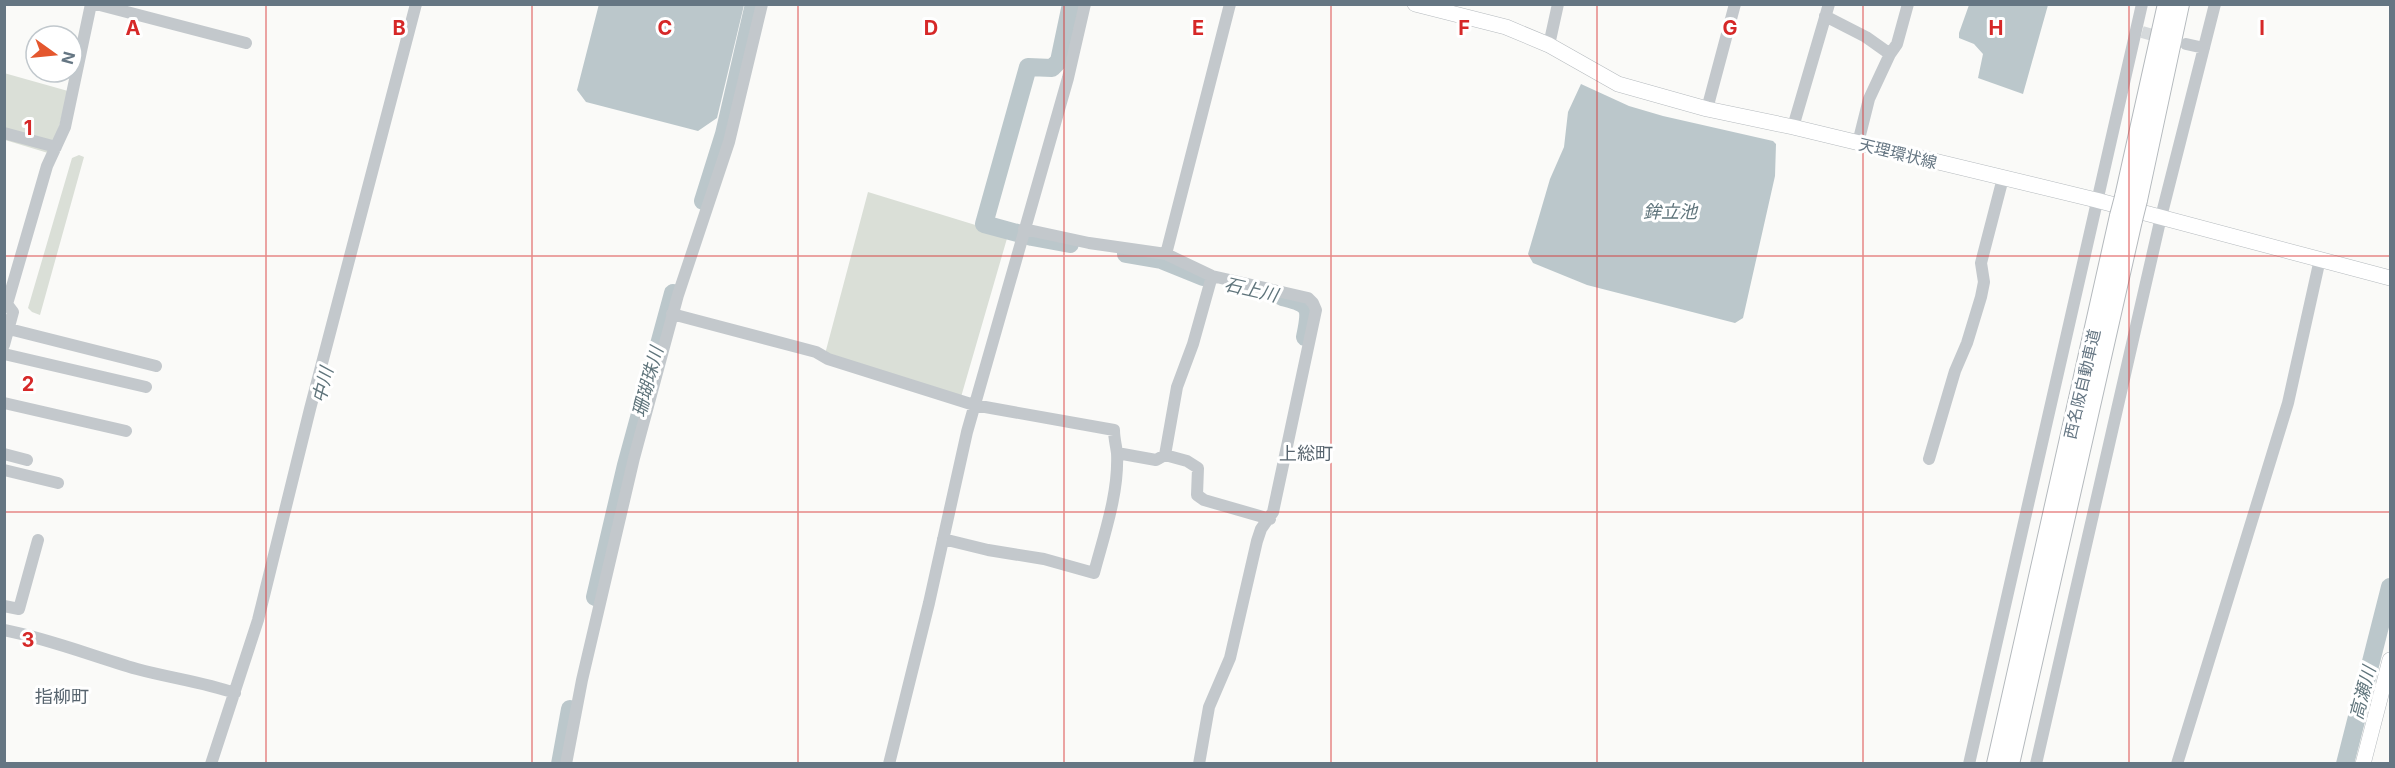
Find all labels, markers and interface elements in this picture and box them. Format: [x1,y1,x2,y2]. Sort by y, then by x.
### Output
text: A [126,16,141,40]
text: B [392,16,406,40]
text: C [658,16,672,40]
text: D [924,16,938,40]
text: E [1192,16,1204,40]
text: F [1458,16,1470,40]
text: G [1722,16,1738,40]
text: H [1989,16,2003,40]
text: I [2259,16,2265,40]
north arrow [24,24,84,84]
text: N [57,49,80,66]
text: 1 [24,116,32,140]
street label: 天理環状線 [1857,134,1939,172]
water label: 鉾立池 [1643,201,1699,222]
water label: 石上川 [1222,273,1282,306]
street label: 西名阪自動車道 [2060,327,2104,441]
water label: 珊瑚珠川 [628,342,667,419]
water label: 中川 [308,363,338,405]
text: 2 [22,372,34,396]
district label: 上総町 [1279,443,1333,464]
text: 3 [22,628,34,652]
water label: 高瀬川 [2345,662,2380,722]
district label: 指柳町 [35,686,89,707]

